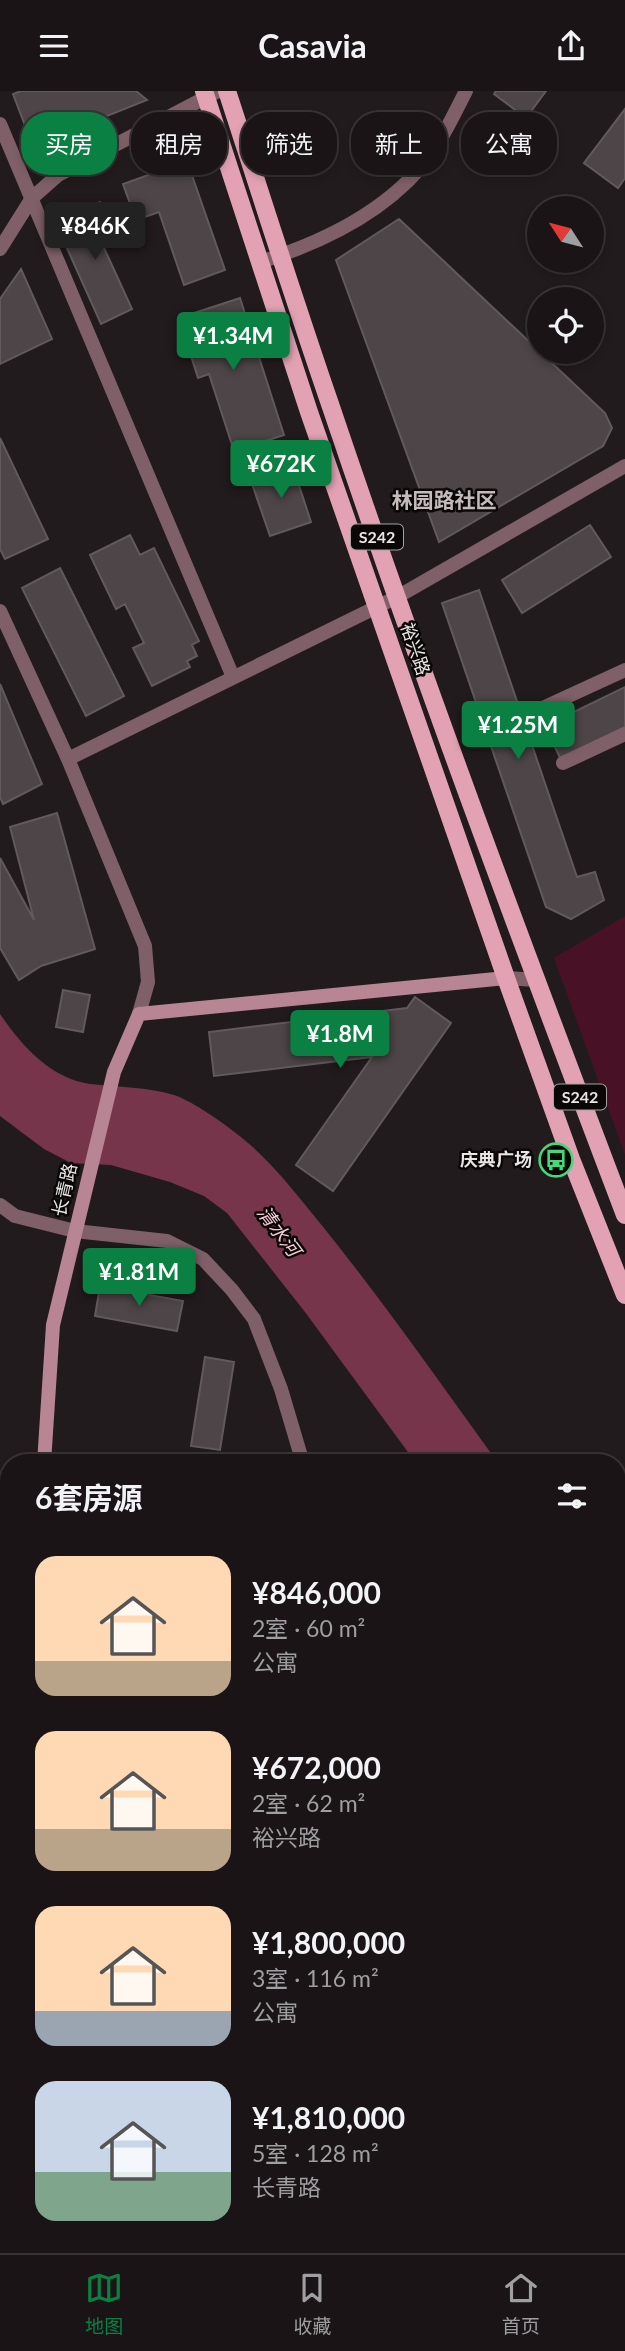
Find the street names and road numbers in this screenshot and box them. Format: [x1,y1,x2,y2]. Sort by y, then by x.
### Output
road number: S242 [351,525,403,549]
street label: 裕兴路 [397,620,435,678]
road number: S242 [554,1085,606,1109]
street label: 长青路 [47,1161,81,1219]

